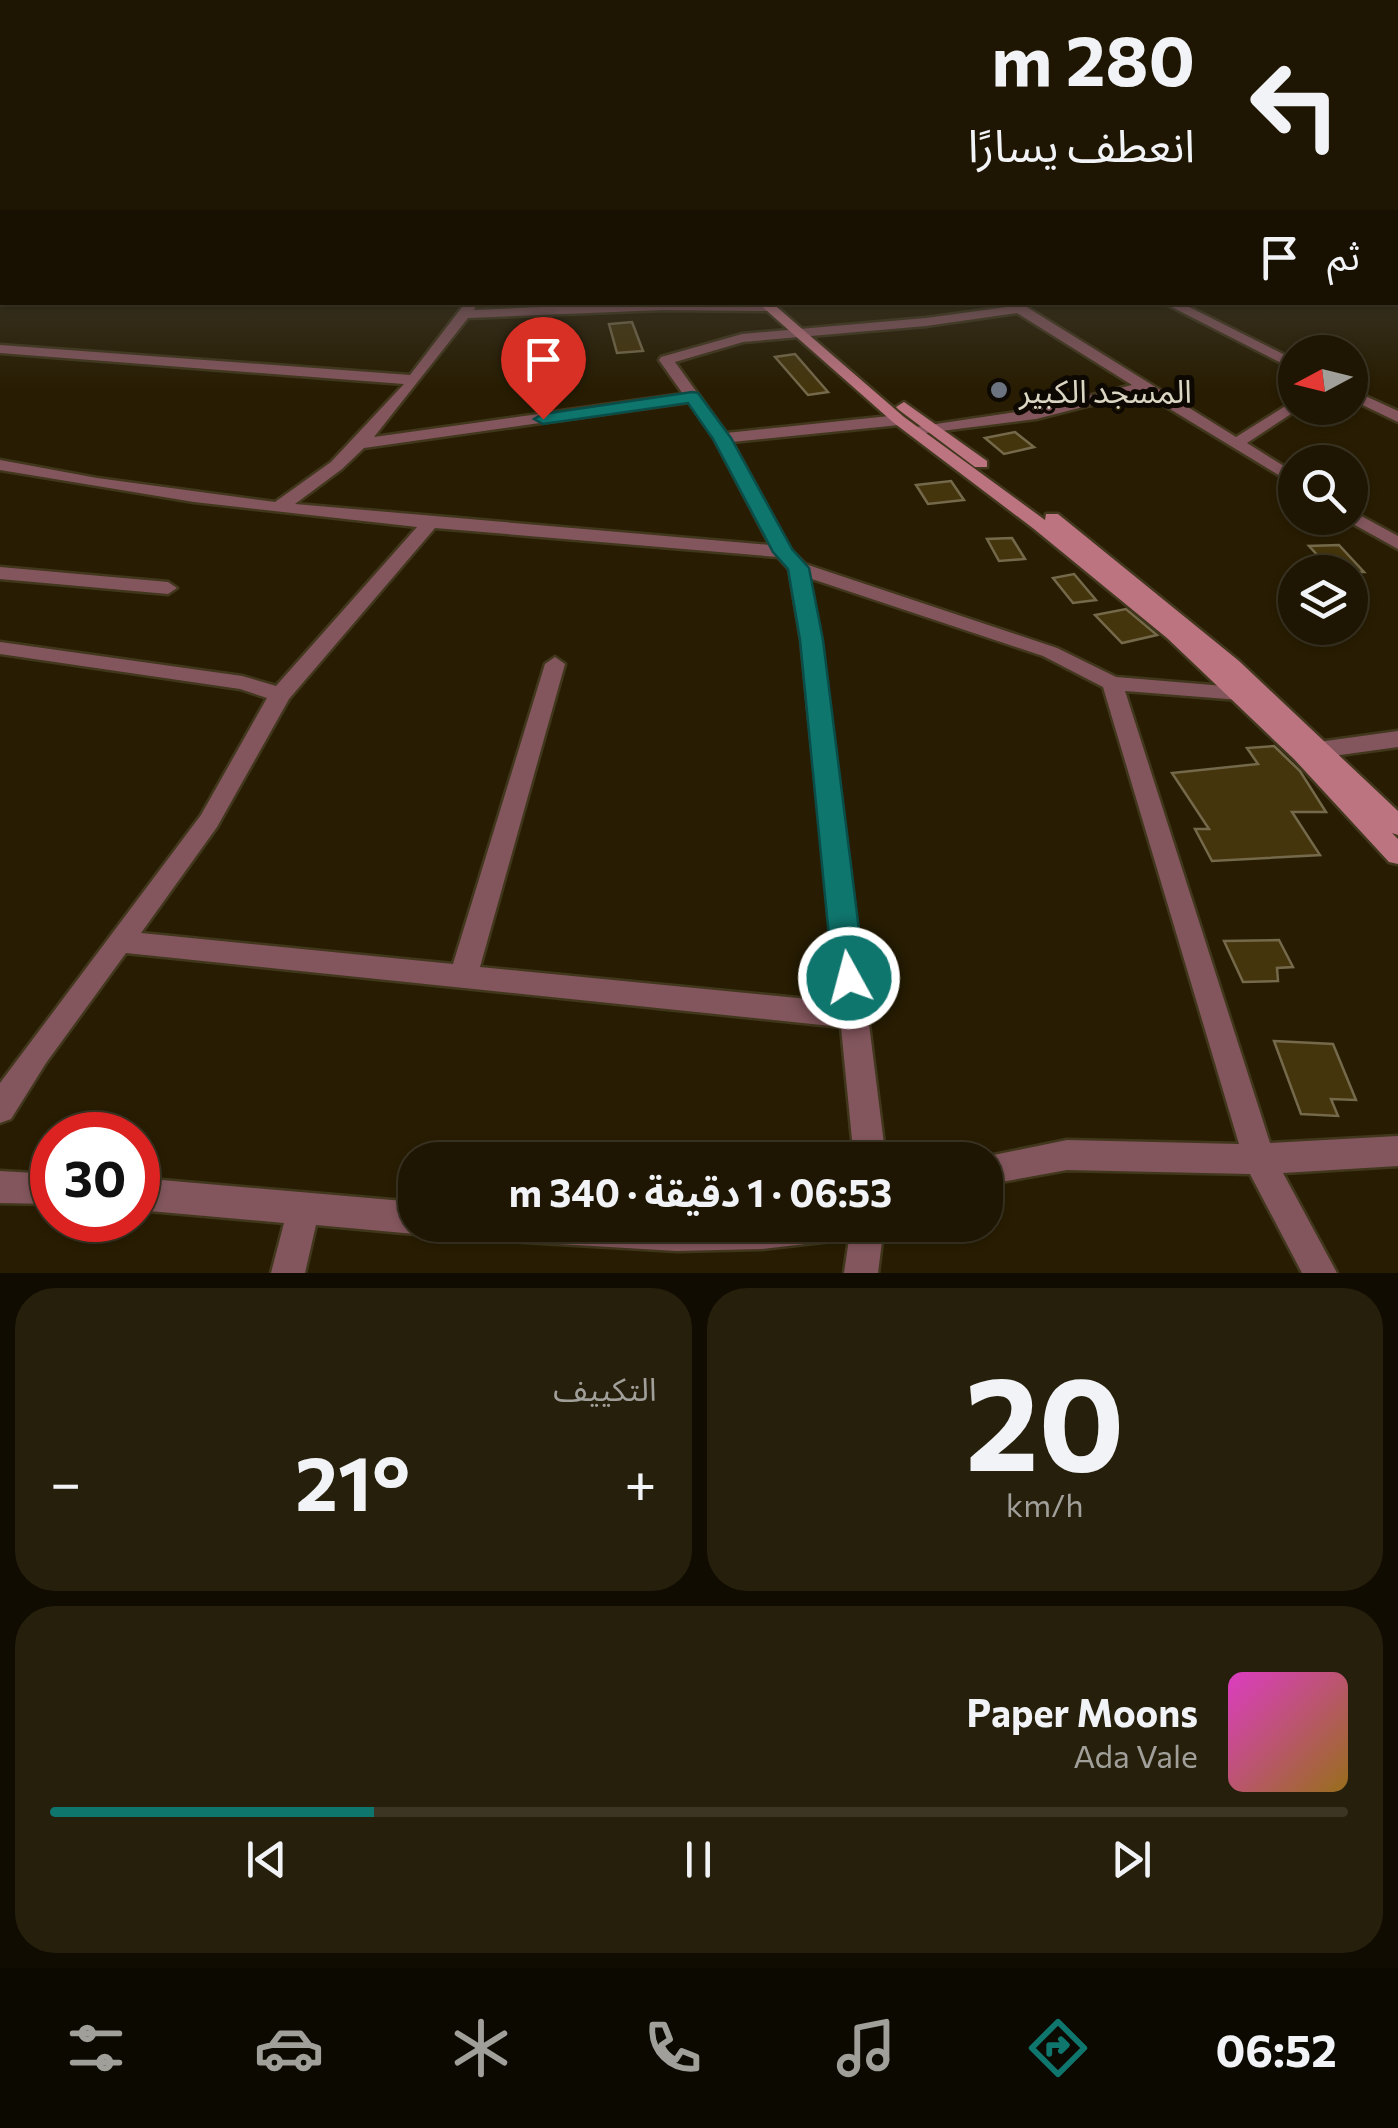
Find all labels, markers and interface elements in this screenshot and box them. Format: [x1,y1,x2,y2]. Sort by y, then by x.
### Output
text: 280 m [991,15,1195,100]
icon: left [1230,40,1360,170]
text: انعطف يسارًا [968,116,1195,171]
icon: arrive [1252,230,1307,285]
text: ثم [1327,231,1360,278]
pin [501,317,586,420]
icon: arrive [516,332,571,387]
north arrow [1278,335,1368,425]
map controls [1278,335,1368,645]
place label: المسجد الكبير [1018,370,1192,411]
marker: المسجد الكبير [988,379,1010,401]
button: search [1278,445,1368,535]
button: layers [1278,555,1368,645]
position arrow [797,926,901,1030]
speed limit sign: 30 [30,1112,160,1242]
text: 06:53 · 1 دقيقة · 340 m [509,1168,892,1215]
text: 20 [965,1339,1125,1498]
text: التكييف [553,1368,657,1408]
text: 21° [295,1435,410,1526]
text: − [50,1447,81,1514]
text: + [624,1447,656,1514]
text: km/h [1006,1484,1084,1524]
text: Paper Moons [966,1688,1198,1735]
text: Ada Vale [1073,1735,1198,1775]
icon: previous [239,1832,294,1887]
icon: pause [671,1832,726,1887]
icon: next [1104,1832,1159,1887]
icon: filters [61,2013,131,2083]
icon: car [254,2013,324,2083]
icon: climate [446,2013,516,2083]
icon: phone [638,2013,708,2083]
icon: music [831,2013,901,2083]
icon: directions [1023,2013,1093,2083]
text: 06:52 [1215,2021,1337,2076]

